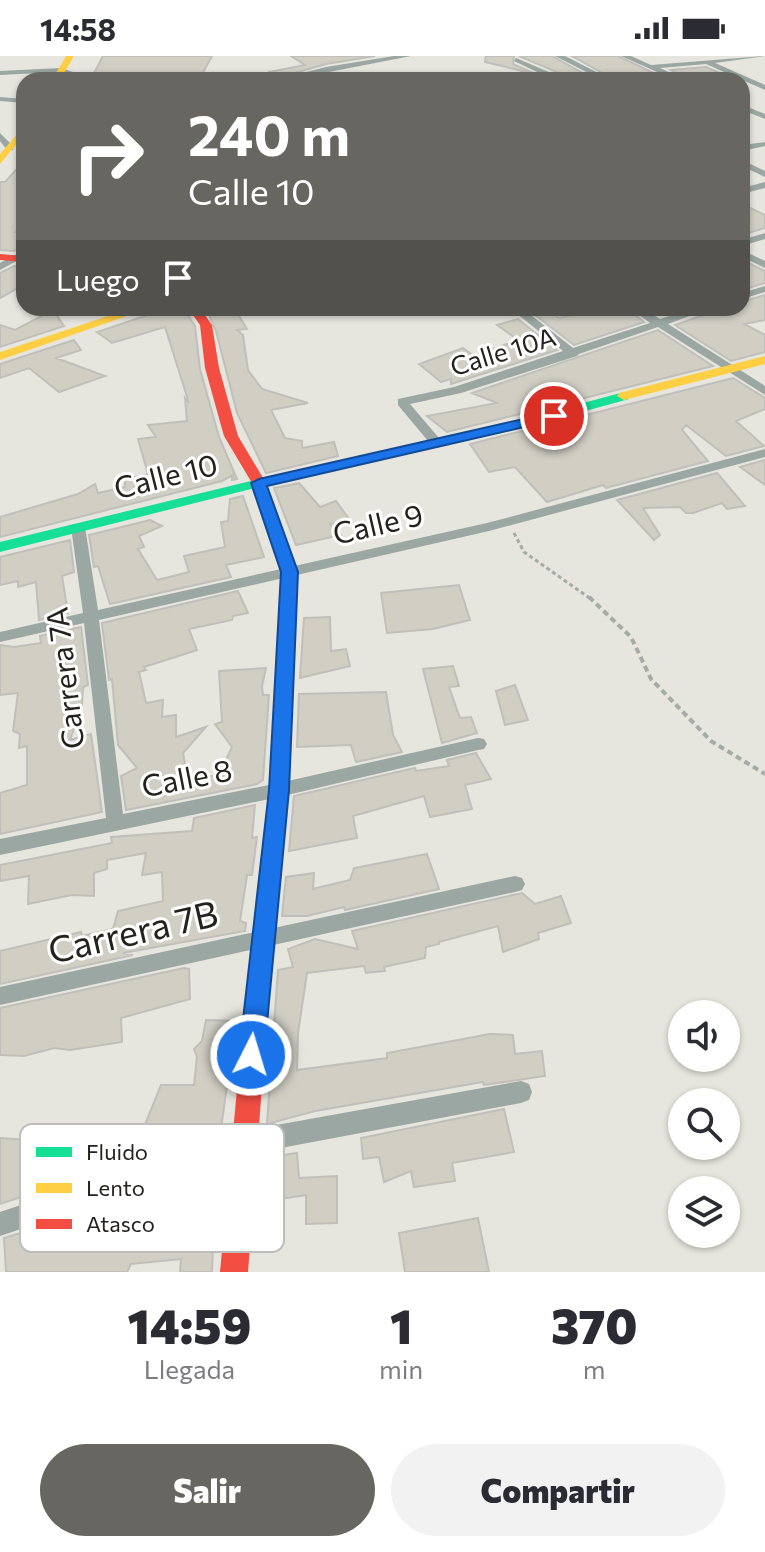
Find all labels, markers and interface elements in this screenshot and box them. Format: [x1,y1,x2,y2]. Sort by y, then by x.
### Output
text: 14:58 [40,10,116,47]
text: 240 m [188,99,350,168]
icon: right [56,104,160,208]
text: Calle 10 [188,168,315,212]
icon: arrive [156,256,200,300]
text: Luego [56,260,140,297]
street label: Calle 10A [446,320,559,381]
pin [520,382,588,450]
icon: arrive [532,394,576,438]
street label: Calle 10 [110,444,221,505]
street label: Calle 9 [329,494,426,551]
street label: Carrera 7A [36,605,91,751]
street label: Calle 8 [138,750,235,803]
street label: Carrera 7B [44,889,222,971]
map controls [668,1000,740,1248]
button: sound [668,1000,740,1072]
position arrow [209,1013,293,1097]
button: search [668,1088,740,1160]
legend [20,1124,284,1252]
text: Fluido [86,1138,148,1165]
text: Lento [86,1174,145,1201]
button: layers [668,1176,740,1248]
text: Atasco [86,1210,155,1237]
text: 14:59 [128,1295,251,1354]
text: 1 [390,1295,412,1354]
text: 370 [551,1295,637,1354]
text: Llegada [144,1353,235,1384]
text: min [379,1353,423,1384]
text: m [583,1353,605,1384]
button: Salir [40,1444,375,1536]
button: Compartir [391,1444,725,1536]

